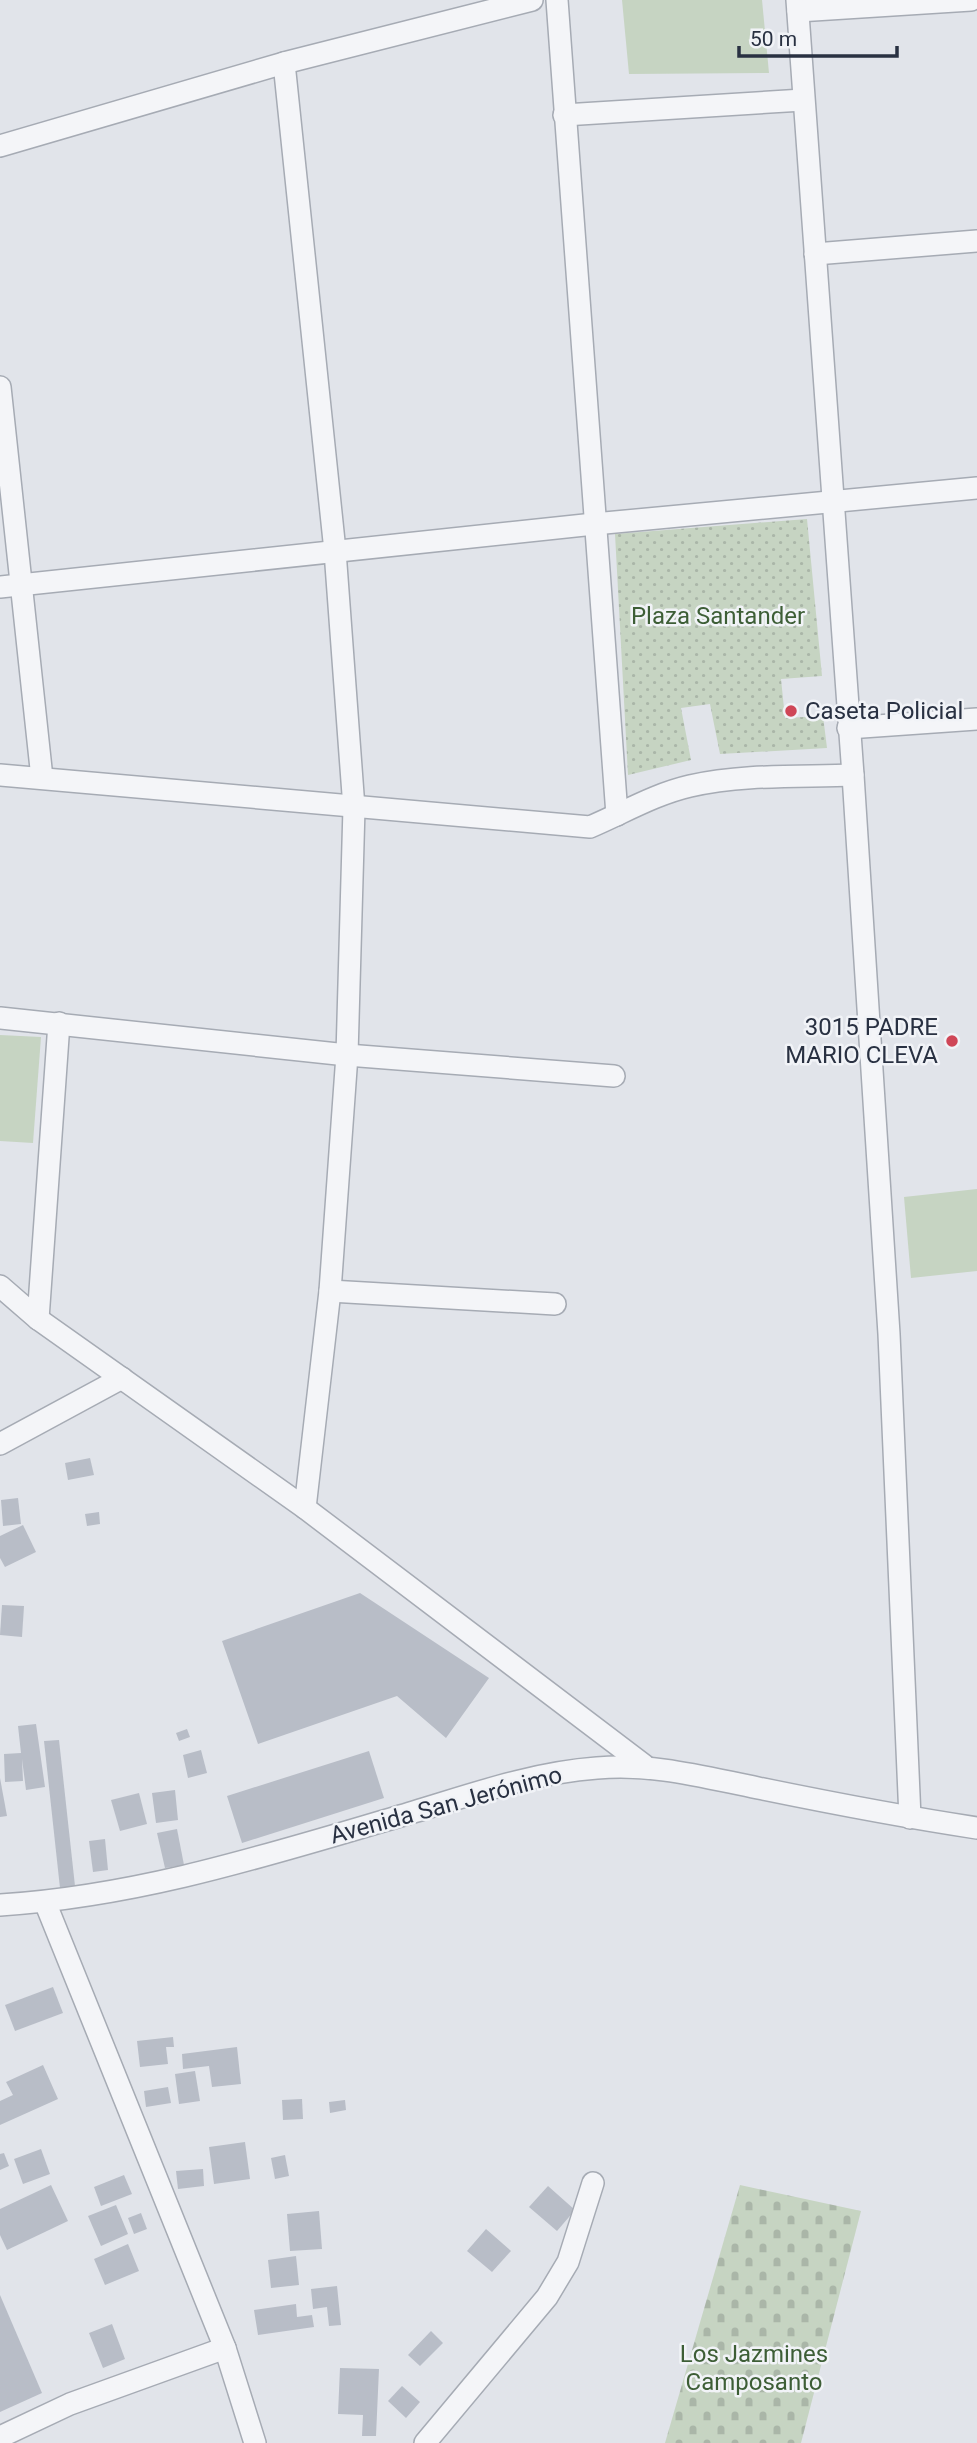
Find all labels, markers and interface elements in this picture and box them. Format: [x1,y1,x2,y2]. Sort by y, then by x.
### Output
scale bar [739,14,897,58]
text: 50 m [750,27,797,51]
park label: Plaza Santander [631,602,805,630]
place label: Caseta Policial [805,697,963,725]
marker: Caseta Policial [783,703,799,719]
place label: 3015 PADRE MARIO CLEVA [785,1013,938,1069]
marker: 3015 PADRE MARIO CLEVA [944,1033,960,1049]
street label: Avenida San Jerónimo [327,1761,565,1849]
park label: Los Jazmines Camposanto [680,2340,828,2396]

